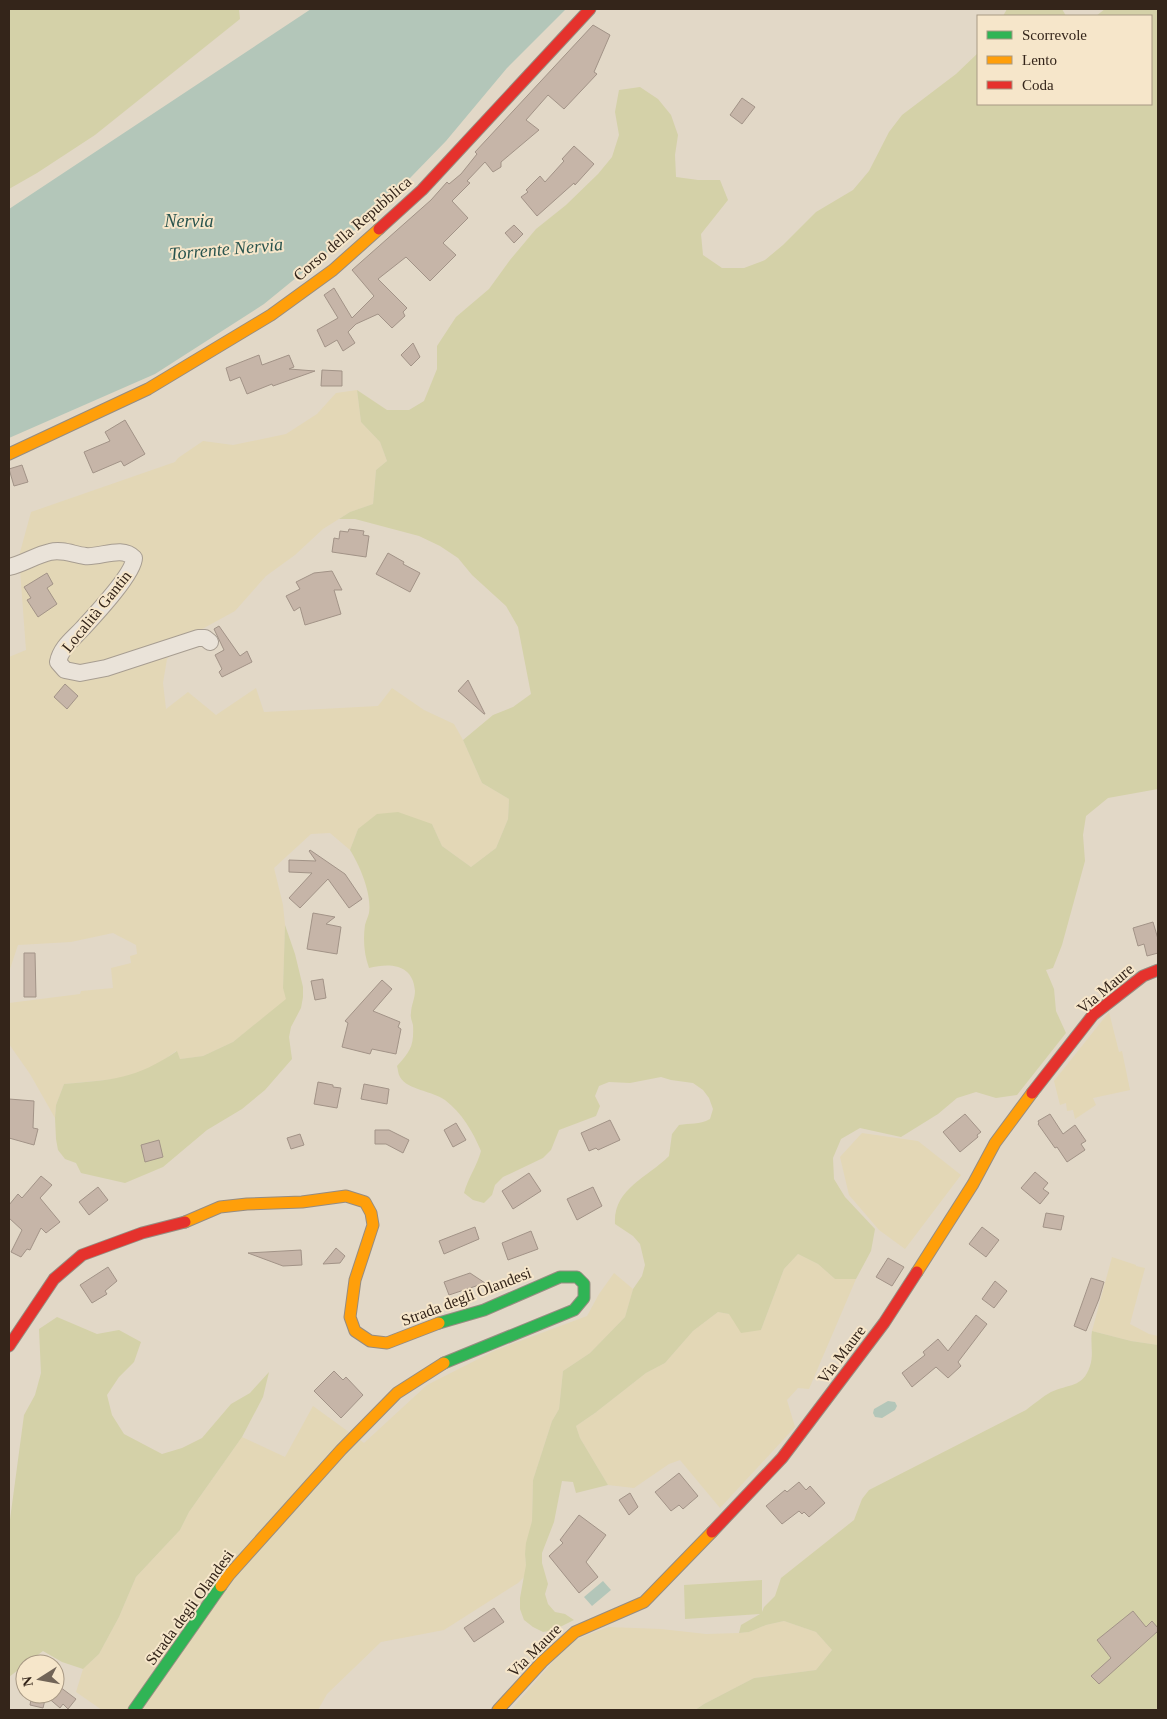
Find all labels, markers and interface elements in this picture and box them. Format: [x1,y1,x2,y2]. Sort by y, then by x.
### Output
legend [977,15,1152,105]
text: Scorrevole [1022,27,1087,43]
text: Lento [1022,52,1057,68]
text: Coda [1022,77,1054,93]
street label: Corso della Repubblica [290,173,415,285]
water label: Nervia [164,211,214,231]
water label: Torrente Nervia [168,234,284,264]
street label: Località Gantin [58,567,134,656]
street label: Via Maure [1074,960,1137,1017]
street label: Strada degli Olandesi [399,1264,534,1330]
street label: Via Maure [814,1322,869,1387]
street label: Strada degli Olandesi [142,1546,238,1669]
street label: Via Maure [504,1620,564,1680]
north arrow [15,1654,65,1704]
text: N [19,1675,36,1688]

